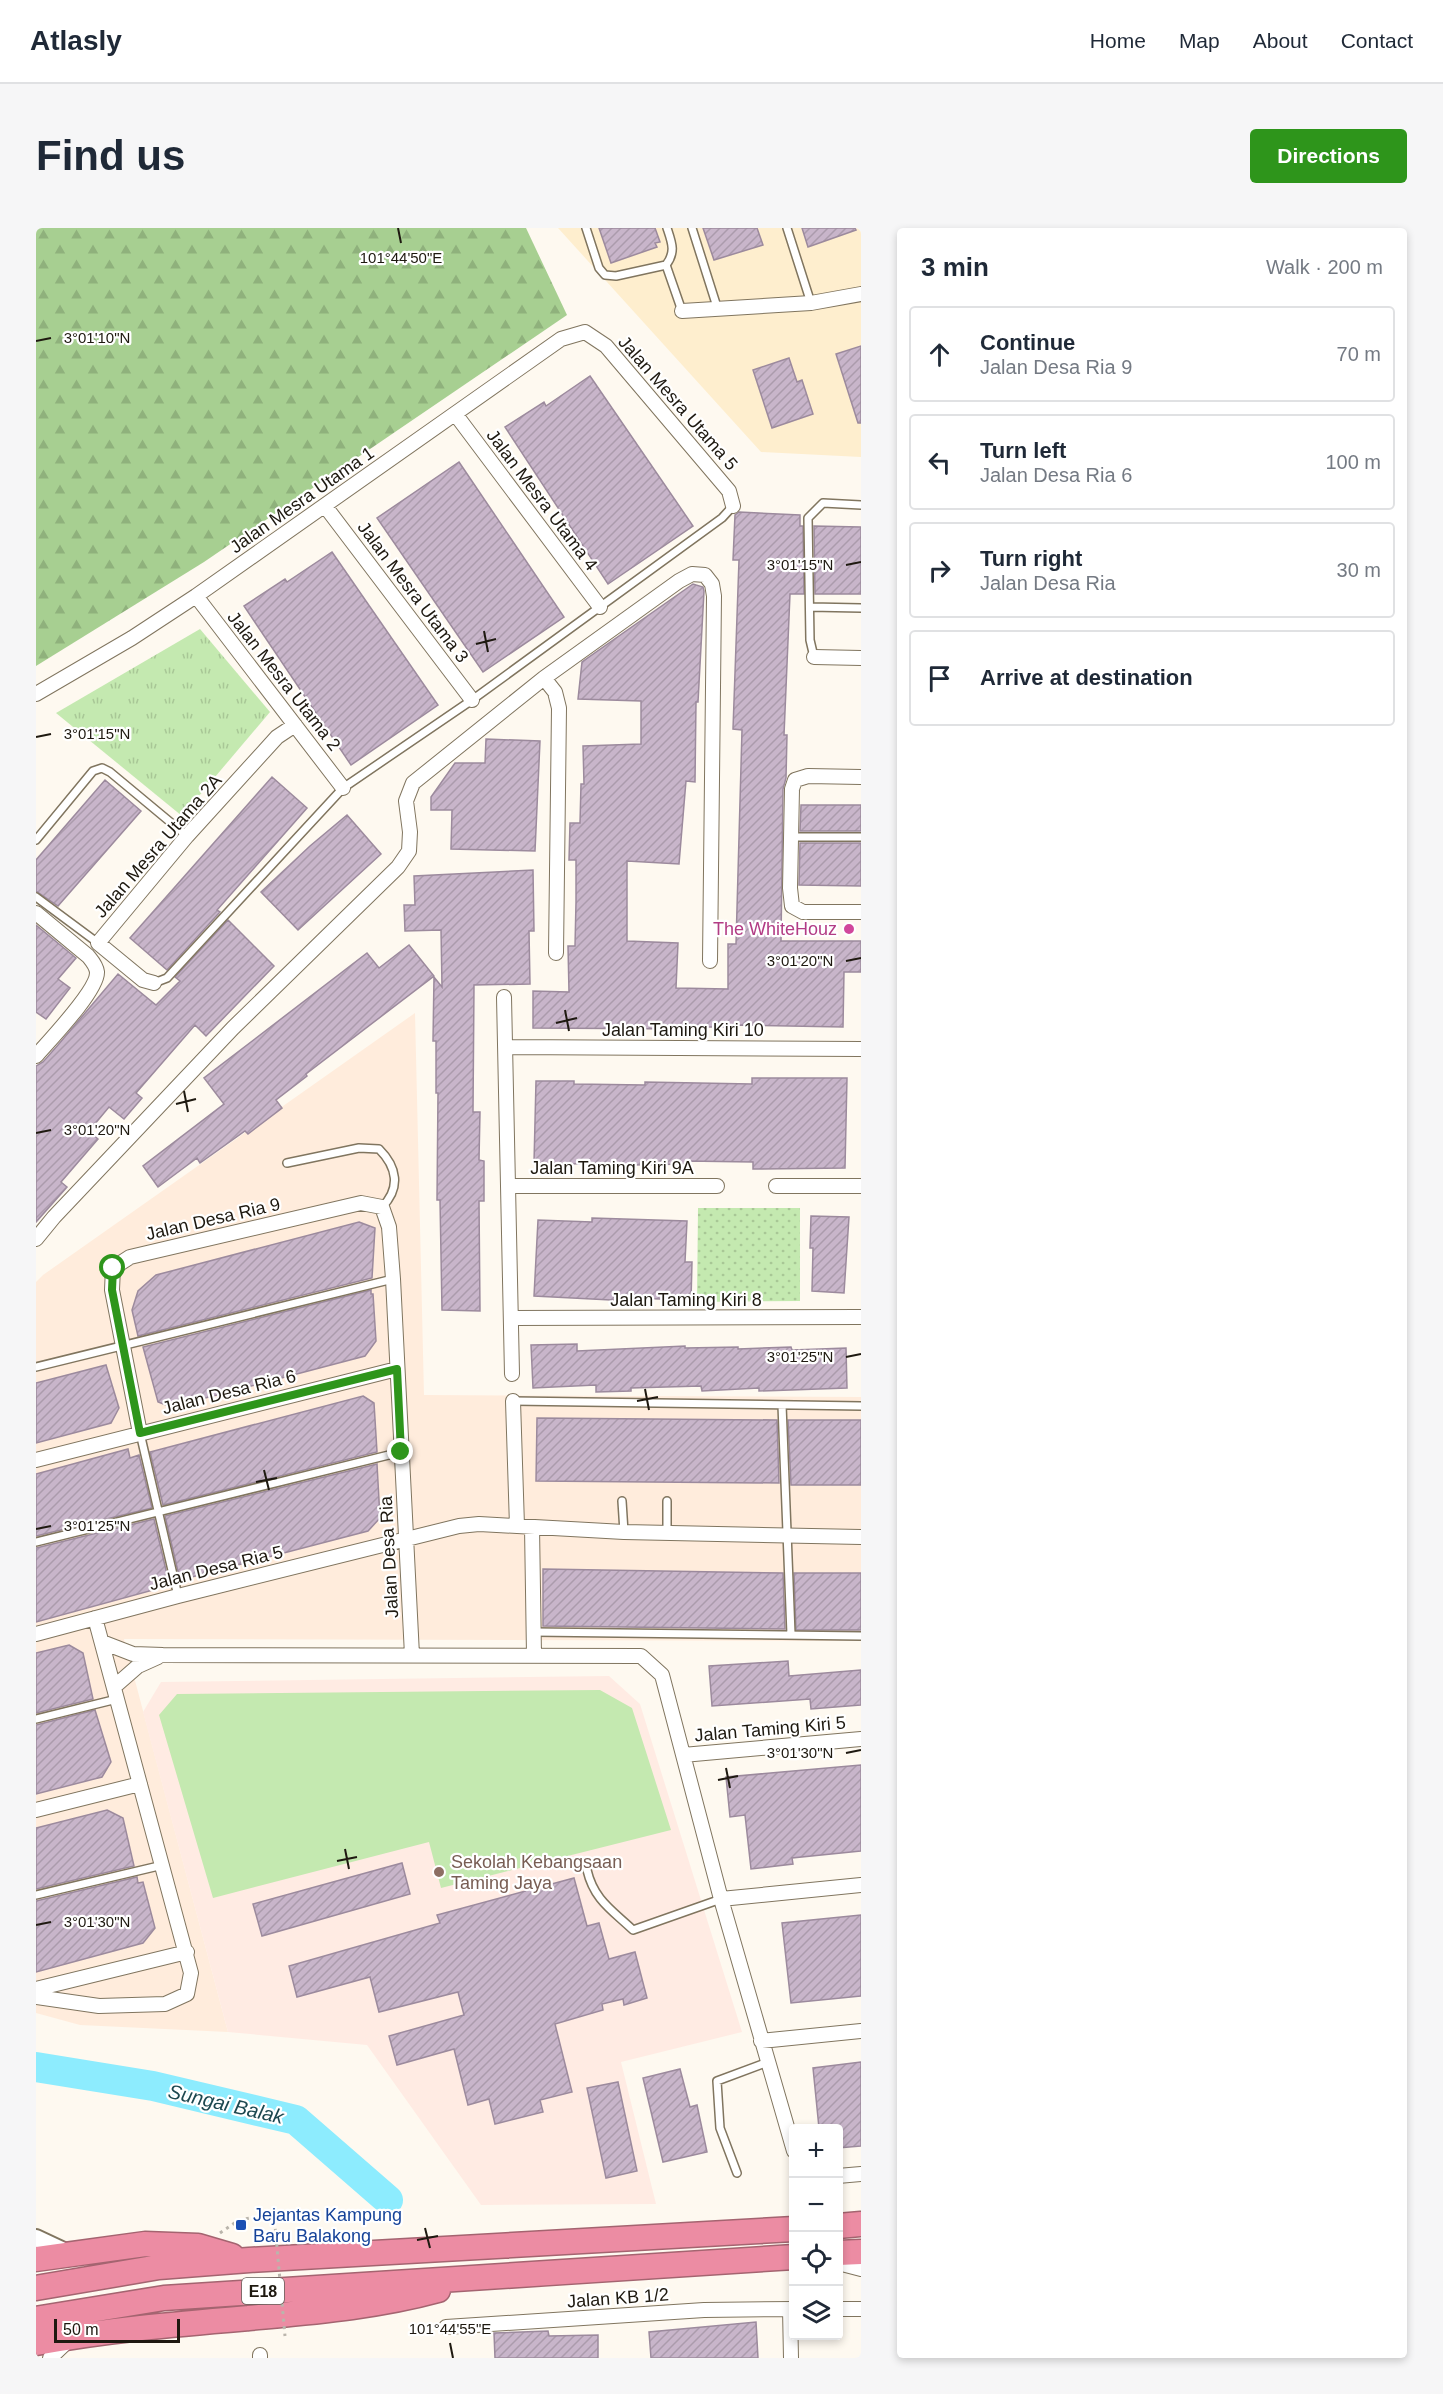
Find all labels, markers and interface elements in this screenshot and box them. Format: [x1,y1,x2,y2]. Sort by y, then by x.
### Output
text: Atlasly [30,25,122,56]
text: Home [1090,29,1146,52]
text: Map [1179,29,1220,52]
text: About [1253,29,1308,52]
text: Contact [1341,29,1413,52]
button: Directions [1250,129,1407,183]
text: Find us [36,132,185,179]
text: 101°44'50"E [360,249,442,266]
text: 3 min [921,252,989,282]
text: Walk · 200 m [1266,256,1383,278]
text: 3°01'10"N [64,329,130,346]
text: Continue [980,330,1075,355]
street label: Jalan Mesra Utama 5 [614,332,742,474]
icon: ahead [923,338,956,371]
text: 70 m [1337,343,1381,365]
text: Jalan Desa Ria 9 [980,356,1132,378]
street label: Jalan Mesra Utama 4 [483,426,601,574]
text: Turn left [980,438,1066,463]
street label: Jalan Mesra Utama 1 [226,443,378,557]
icon: left [923,446,956,479]
text: 100 m [1325,451,1381,473]
text: Jalan Desa Ria 6 [980,464,1132,486]
street label: Jalan Mesra Utama 3 [354,518,472,666]
text: Turn right [980,546,1082,571]
icon: right [923,554,956,587]
text: 3°01'15"N [767,556,833,573]
text: 30 m [1337,559,1381,581]
text: Jalan Desa Ria [980,572,1116,594]
street label: Jalan Mesra Utama 2 [223,607,345,755]
icon: arrive [923,662,956,695]
text: Arrive at destination [980,665,1193,690]
text: 3°01'15"N [64,725,130,742]
street label: Jalan Mesra Utama 2A [90,770,226,922]
place label: The WhiteHouz [713,919,837,939]
marker: The WhiteHouz [842,922,856,936]
text: 3°01'20"N [767,952,833,969]
street label: Jalan Taming Kiri 10 [602,1020,764,1040]
text: 3°01'20"N [64,1121,130,1138]
street label: Jalan Taming Kiri 9A [530,1158,694,1178]
street label: Jalan Desa Ria 9 [144,1194,282,1244]
route start [99,1254,125,1280]
street label: Jalan Taming Kiri 8 [610,1290,762,1310]
text: 3°01'25"N [767,1348,833,1365]
street label: Jalan Desa Ria 6 [160,1366,298,1418]
route end [387,1438,413,1464]
street label: Jalan Desa Ria [376,1495,402,1618]
text: 3°01'25"N [64,1517,130,1534]
street label: Jalan Desa Ria 5 [147,1542,285,1594]
street label: Jalan Taming Kiri 5 [694,1712,846,1746]
text: 3°01'30"N [767,1744,833,1761]
place label: Sekolah Kebangsaan Taming Jaya [451,1852,622,1893]
marker: Sekolah Kebangsaan Taming Jaya [432,1865,446,1879]
text: 3°01'30"N [64,1913,130,1930]
water label: Sungai Balak [166,2080,287,2128]
map controls [789,2124,843,2340]
button: + [789,2124,843,2178]
button: − [789,2178,843,2232]
place label: Jejantas Kampung Baru Balakong [253,2205,402,2246]
marker: Jejantas Kampung Baru Balakong [234,2218,248,2232]
button: locate [789,2232,843,2286]
road number: E18 [242,2278,284,2304]
street label: Jalan KB 1/2 [566,2284,670,2312]
button: layers [789,2286,843,2340]
scale bar [54,2316,180,2344]
text: 101°44'55"E [409,2320,491,2337]
text: 50 m [63,2321,99,2338]

